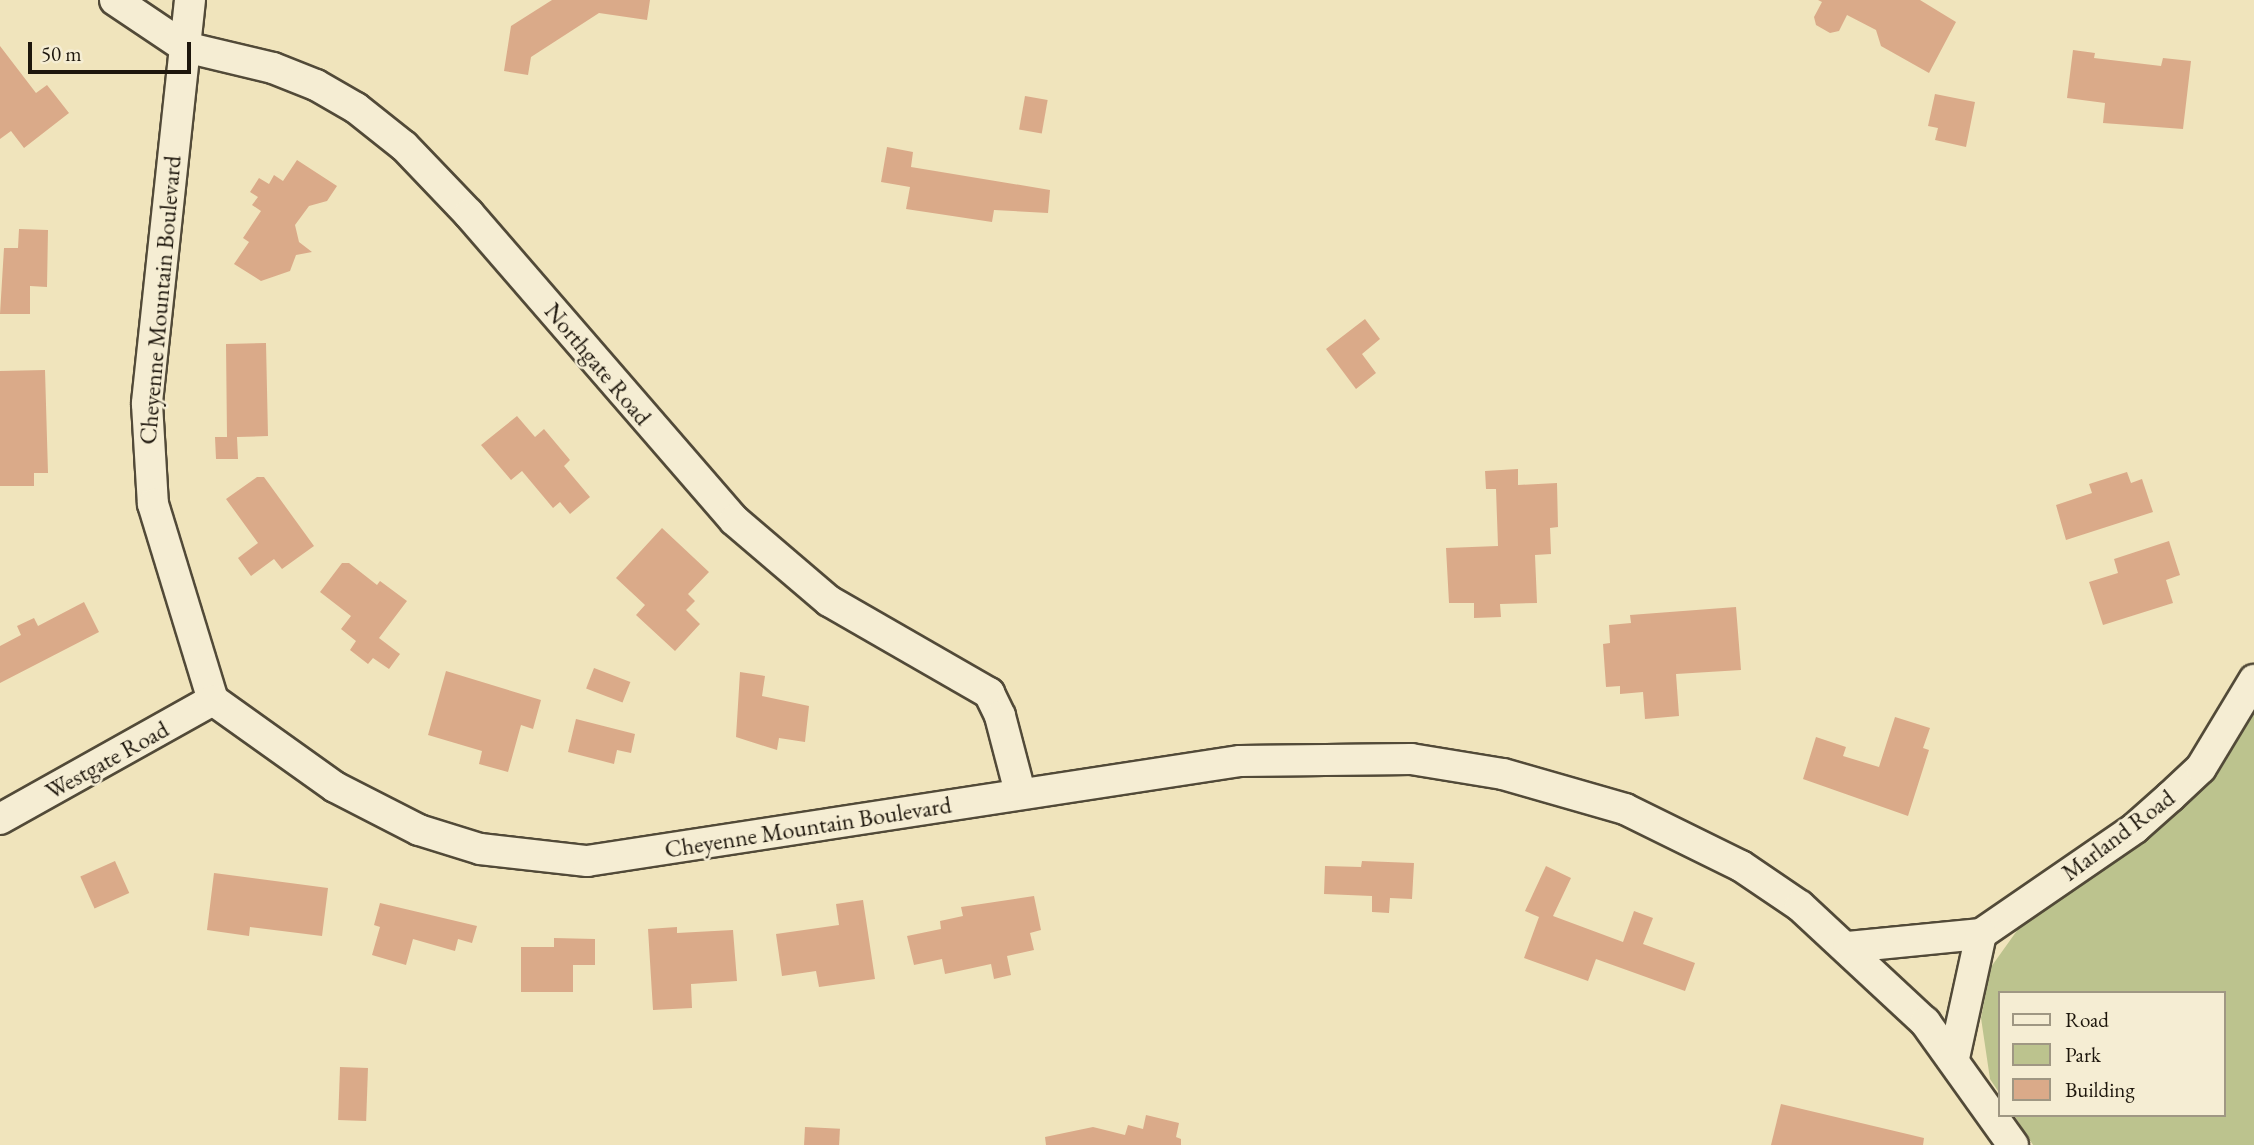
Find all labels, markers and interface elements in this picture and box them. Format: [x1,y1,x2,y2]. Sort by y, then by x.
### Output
scale bar [32,28,194,72]
text: 50 m [41,40,82,67]
street label: Cheyenne Mountain Boulevard [133,154,187,446]
street label: Northgate Road [539,297,657,431]
street label: Westgate Road [40,714,174,806]
street label: Marland Road [2056,783,2180,887]
street label: Cheyenne Mountain Boulevard [663,790,953,864]
legend [1998,991,2226,1117]
text: Road [2065,1006,2109,1033]
text: Park [2065,1041,2101,1068]
text: Building [2065,1076,2135,1103]

